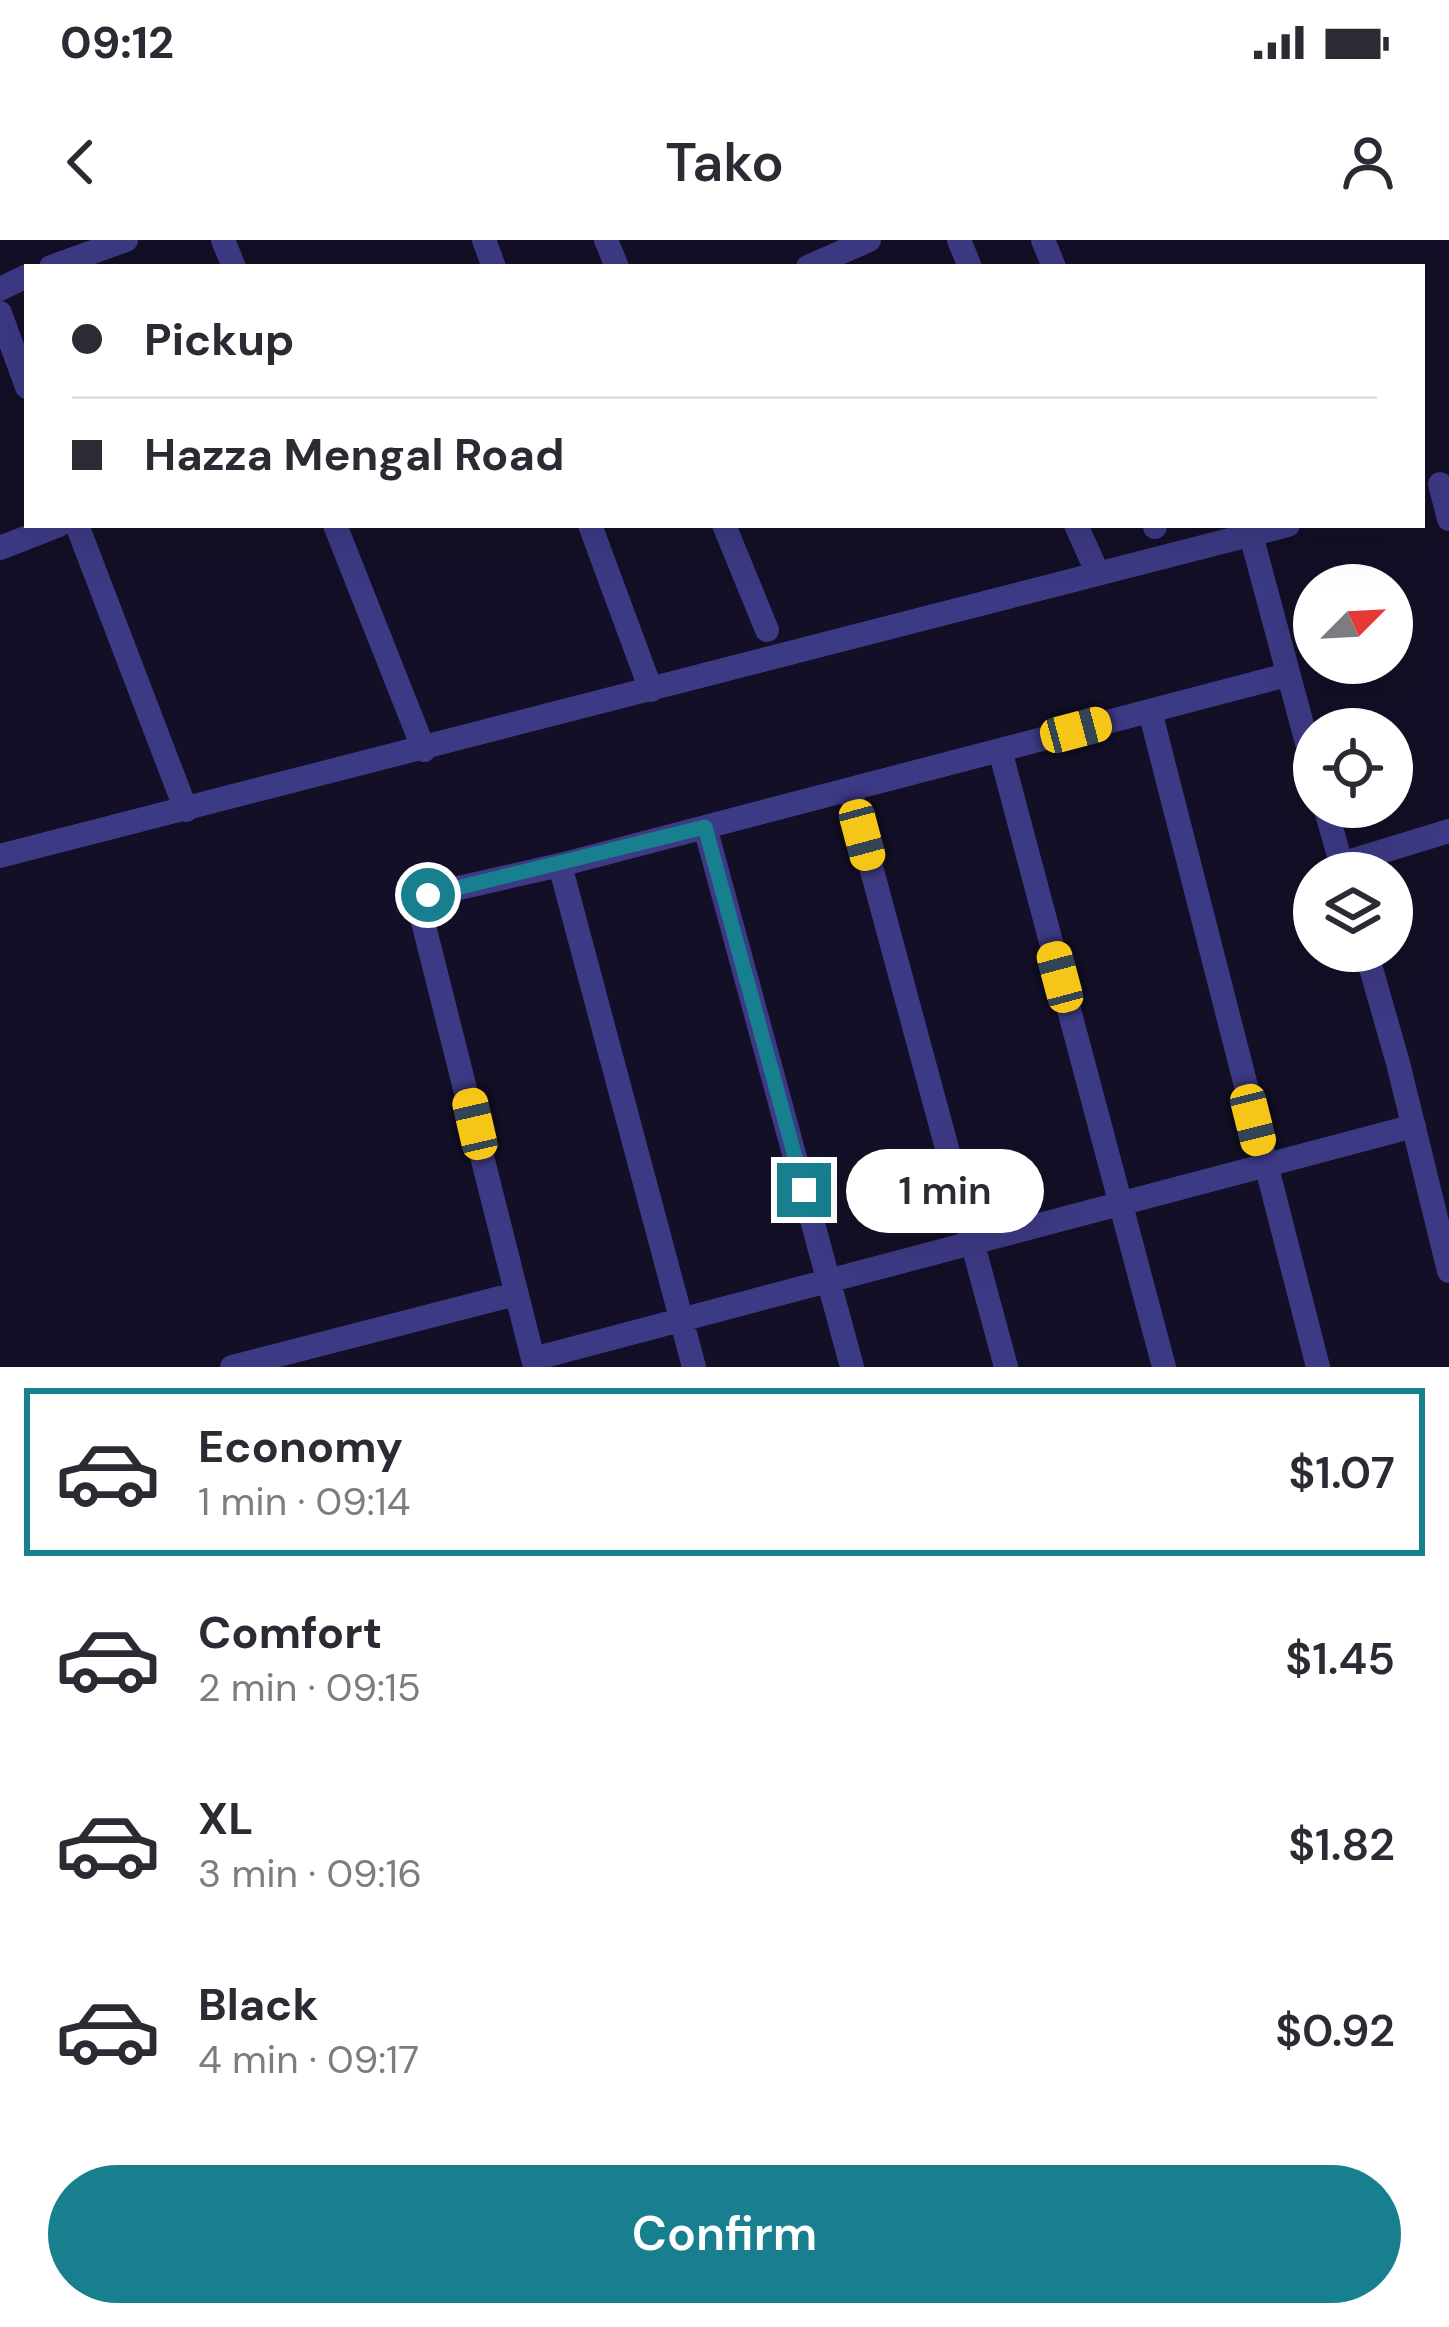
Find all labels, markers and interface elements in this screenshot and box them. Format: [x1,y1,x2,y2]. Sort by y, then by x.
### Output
text: 09:12 [60,13,174,72]
text: Tako [665,127,784,198]
icon: back [48,129,114,195]
icon: person [1335,129,1401,195]
text: Pickup [144,310,294,369]
text: Hazza Mengal Road [144,425,564,484]
north arrow [1293,564,1413,684]
map controls [1293,564,1413,972]
car [1037,703,1115,757]
button: locate [1293,708,1413,828]
car [835,796,889,874]
button: layers [1293,852,1413,972]
route start [401,868,455,922]
car [1033,938,1087,1016]
car [1227,1081,1279,1159]
car [449,1085,501,1163]
callout: 1 min [846,1148,1044,1232]
route end [777,1163,831,1217]
text: 1 min [898,1165,992,1216]
text: Economy [198,1417,403,1476]
icon: car [54,1418,162,1526]
text: $1.07 [1288,1443,1395,1502]
text: 1 min · 09:14 [198,1476,410,1527]
text: Comfort [198,1603,382,1662]
icon: car [54,1604,162,1712]
text: $1.45 [1285,1629,1395,1688]
text: 2 min · 09:15 [198,1662,421,1713]
text: XL [198,1789,253,1848]
icon: car [54,1790,162,1898]
text: $1.82 [1288,1815,1395,1874]
text: 3 min · 09:16 [198,1848,422,1899]
text: Black [198,1975,318,2034]
icon: car [54,1976,162,2084]
text: $0.92 [1275,2001,1395,2060]
text: 4 min · 09:17 [198,2034,419,2085]
button: Confirm [48,2165,1401,2303]

